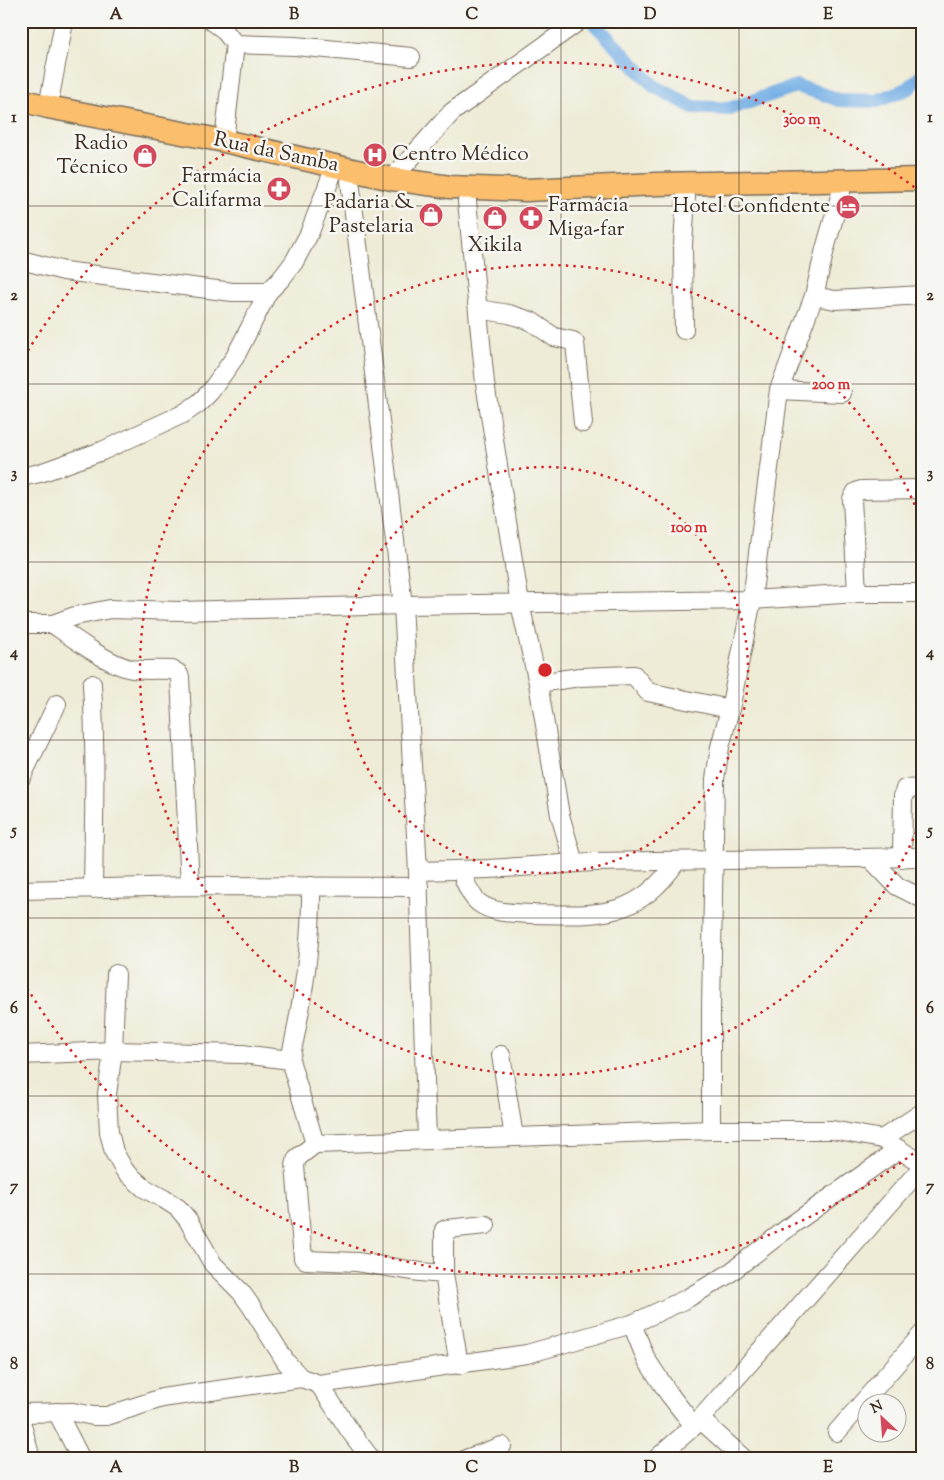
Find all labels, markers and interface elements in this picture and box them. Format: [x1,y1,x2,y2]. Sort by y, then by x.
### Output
text: A [110,4,123,27]
text: B [289,4,299,27]
text: C [466,4,479,27]
text: D [644,4,657,27]
text: E [823,4,833,27]
text: 1 [11,107,17,130]
text: 1 [927,107,933,130]
text: 300 m [783,110,821,131]
street label: Rua da Samba [211,125,342,181]
place label: Radio Técnico [57,129,128,183]
place label: Centro Médico [392,140,529,170]
hospital icon: Centro Médico [362,142,388,168]
shop icon: Radio Técnico [132,143,158,169]
place label: Farmácia Califarma [172,162,262,216]
pharmacy icon: Farmácia Califarma [266,176,292,202]
place label: Padaria & Pastelaria [324,188,414,242]
place label: Farmácia Miga-far [548,191,629,245]
place label: Hotel Confidente [673,192,830,222]
hotel icon: Hotel Confidente [835,194,861,220]
shop icon: Padaria & Pastelaria [418,202,444,228]
shop icon: Xikila [482,205,508,231]
pharmacy icon: Farmácia Miga-far [518,205,544,231]
place label: Xikila [468,231,523,261]
text: 2 [10,285,18,308]
text: 2 [926,285,934,308]
text: 200 m [812,375,851,396]
text: 3 [11,463,18,486]
text: 3 [927,463,934,486]
text: 100 m [671,518,708,539]
text: 4 [9,642,18,665]
text: 4 [925,642,934,665]
centre of rings [536,661,554,679]
text: 5 [9,820,17,843]
text: 5 [925,820,933,843]
text: 6 [10,998,18,1021]
text: 6 [926,998,934,1021]
text: 7 [10,1176,19,1199]
text: 7 [926,1176,935,1199]
text: 8 [10,1354,18,1377]
text: 8 [926,1354,934,1377]
north arrow [856,1392,906,1442]
text: N [868,1397,887,1420]
text: A [110,1457,123,1480]
text: B [289,1457,299,1480]
text: C [466,1457,479,1480]
text: D [644,1457,657,1480]
text: E [823,1457,833,1480]

